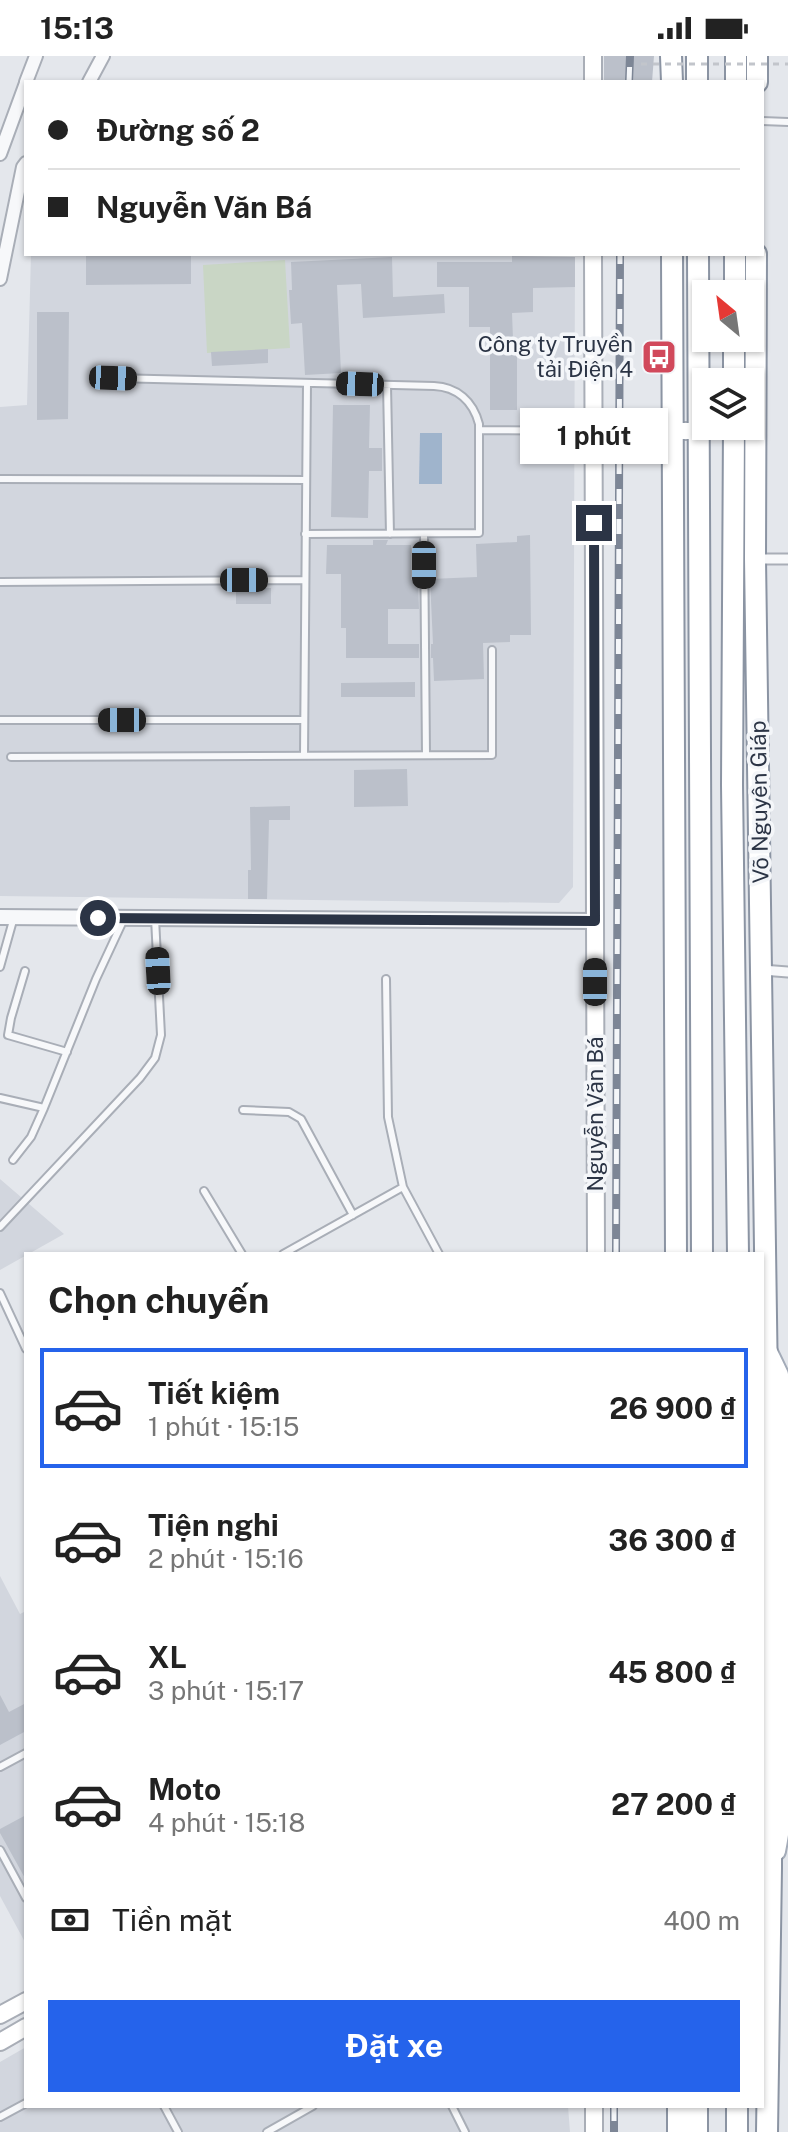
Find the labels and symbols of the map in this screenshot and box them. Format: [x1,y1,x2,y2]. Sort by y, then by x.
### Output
north arrow [692,280,764,352]
place label: Công ty Truyền tải Điện 4 [478,331,633,382]
bus stop icon: Công ty Truyền tải Điện 4 [640,338,678,376]
car [89,365,137,391]
car [336,371,384,397]
callout: 1 phút [520,407,668,463]
route end [576,505,612,541]
car [412,541,436,589]
car [220,568,268,592]
car [98,708,146,732]
street label: Võ Nguyên Giáp [745,720,773,884]
route start [80,900,116,936]
car [145,946,171,996]
car [583,958,607,1006]
street label: Nguyễn Văn Bá [582,1036,608,1192]

